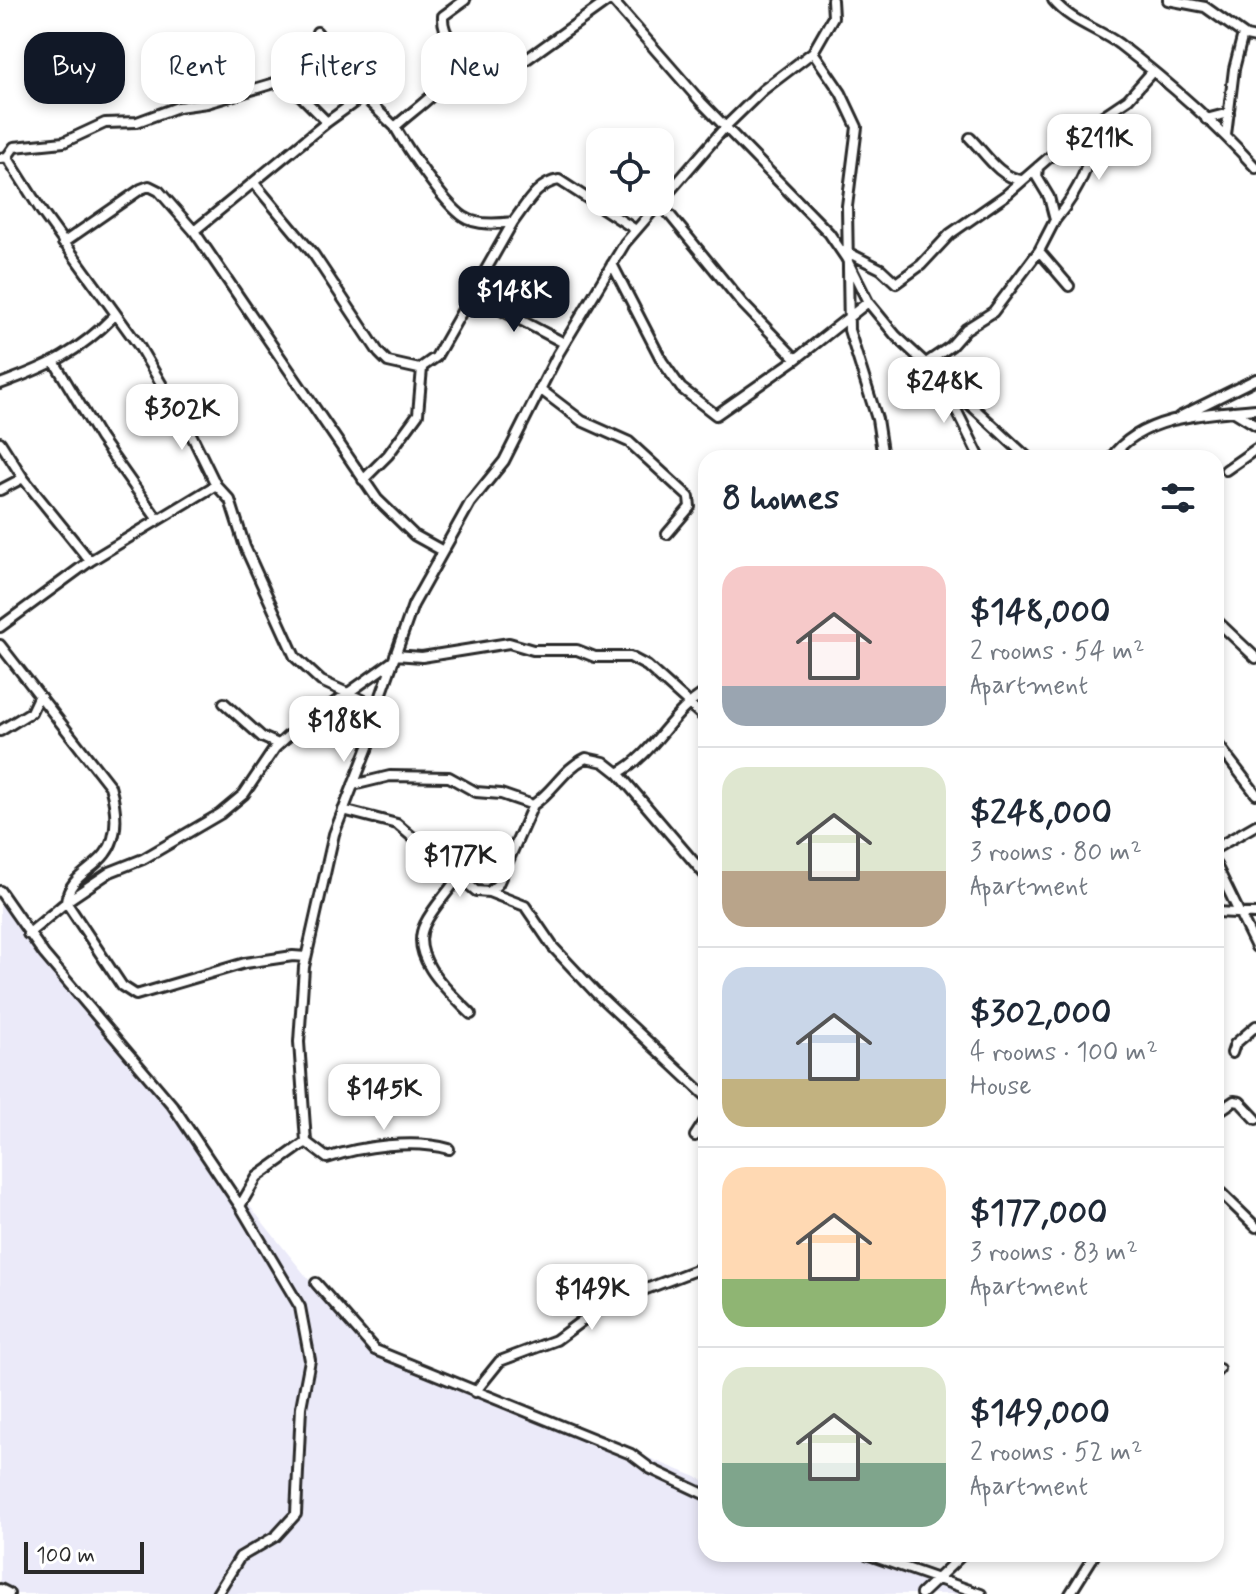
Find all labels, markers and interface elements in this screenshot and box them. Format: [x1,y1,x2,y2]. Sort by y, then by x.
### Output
chip: Buy [24,32,125,104]
chip: Rent [141,32,255,104]
chip: Filters [271,32,405,104]
chip: New [421,32,527,104]
pin: $211K [1043,114,1155,182]
text: $211K [1065,123,1133,157]
map controls [586,128,674,216]
button: locate [586,128,674,216]
pin: $148K [458,266,570,334]
text: $148K [476,275,552,309]
pin: $248K [888,357,1000,425]
text: $248K [906,366,982,400]
pin: $302K [126,384,238,452]
text: $302K [144,393,220,427]
text: 8 homes [722,476,839,521]
icon: filters [1156,476,1200,520]
text: $148,000 [970,590,1110,635]
icon: home [786,598,882,694]
text: 2 rooms · 54 m² [970,635,1145,669]
text: Apartment [970,669,1088,703]
pin: $188K [288,696,400,764]
text: $188K [307,705,381,739]
text: $248,000 [970,791,1112,836]
icon: home [786,799,882,895]
pin: $177K [404,831,516,899]
text: 3 rooms · 80 m² [970,836,1142,870]
text: $177K [424,840,496,874]
text: Apartment [970,870,1088,904]
text: $302,000 [970,991,1111,1036]
icon: home [786,999,882,1095]
text: 4 rooms · 100 m² [970,1036,1158,1070]
pin: $145K [328,1064,440,1132]
text: House [970,1070,1031,1104]
text: $145K [346,1073,422,1107]
text: $177,000 [970,1191,1108,1236]
icon: home [786,1199,882,1295]
text: 3 rooms · 83 m² [970,1236,1138,1270]
pin: $149K [536,1264,648,1332]
text: Apartment [970,1270,1088,1304]
text: $149K [555,1273,629,1307]
text: $149,000 [970,1391,1110,1436]
icon: home [786,1399,882,1495]
text: 2 rooms · 52 m² [970,1436,1142,1470]
text: Apartment [970,1470,1088,1504]
scale bar [24,1538,144,1574]
text: 100 m [36,1542,95,1570]

